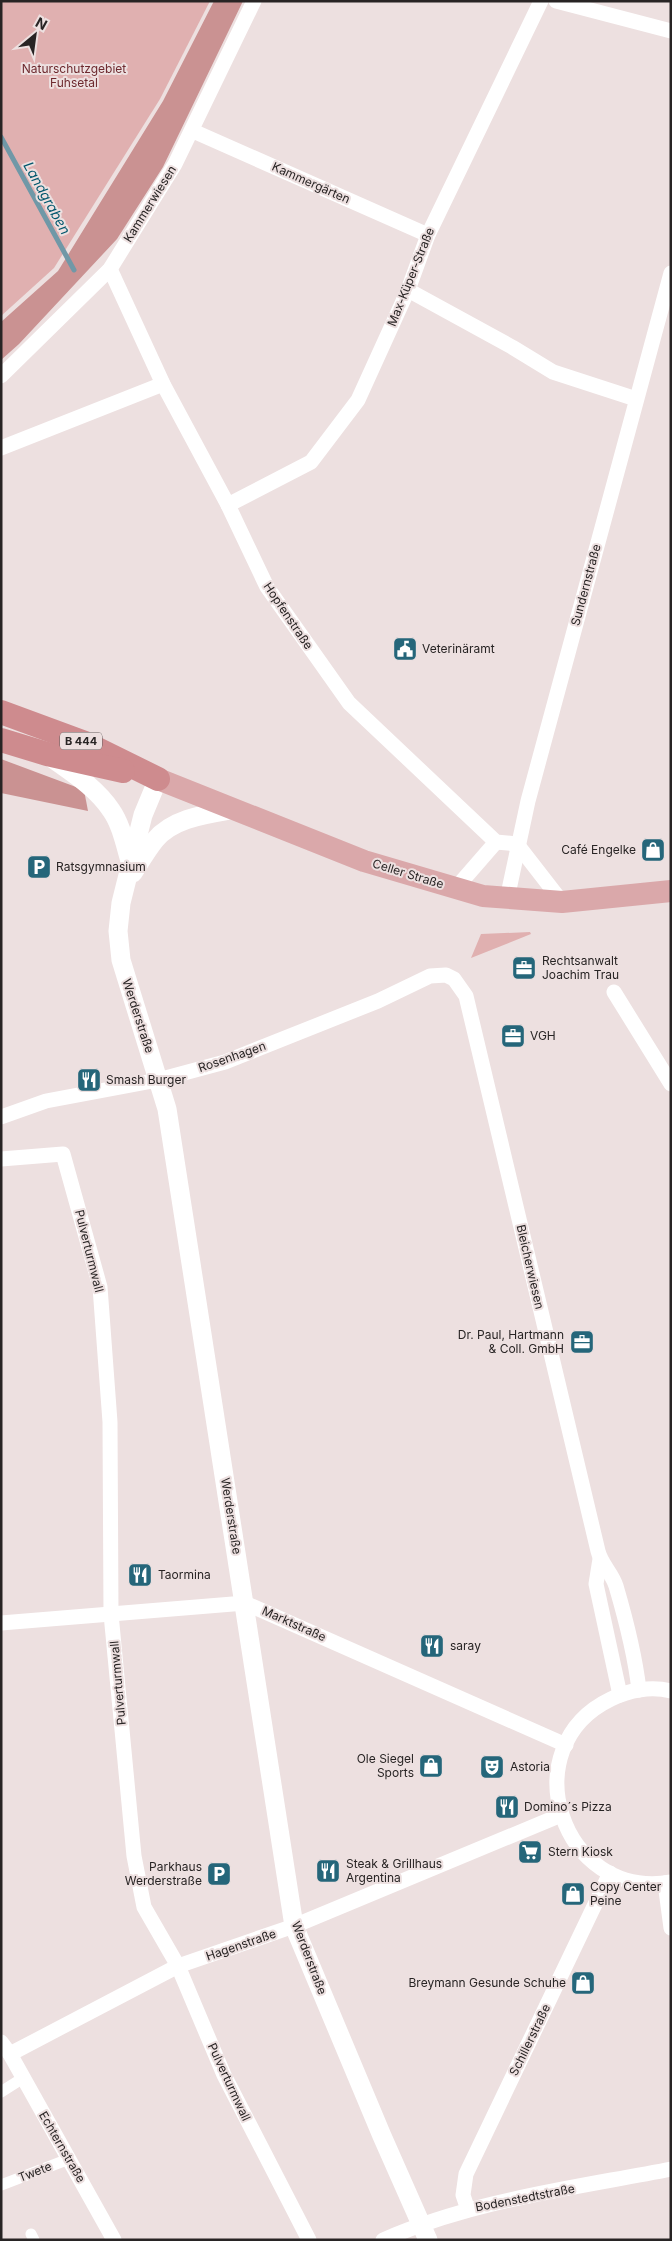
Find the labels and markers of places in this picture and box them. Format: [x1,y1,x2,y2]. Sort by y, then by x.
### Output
public building icon: Veterinäramt [392,636,418,662]
place label: Veterinäramt [422,641,495,656]
shop icon: Café Engelke [640,837,666,863]
place label: Café Engelke [561,842,636,857]
parking icon: Ratsgymnasium [26,854,52,880]
place label: Ratsgymnasium [56,859,146,874]
place label: Rechtsanwalt Joachim Trau [542,953,619,982]
office icon: Rechtsanwalt Joachim Trau [511,955,537,981]
office icon: VGH [500,1023,526,1049]
place label: VGH [530,1028,556,1043]
restaurant icon: Smash Burger [76,1067,102,1093]
place label: Smash Burger [106,1072,186,1087]
place label: Dr. Paul, Hartmann & Coll. GmbH [458,1327,564,1356]
office icon: Dr. Paul, Hartmann & Coll. GmbH [569,1329,595,1355]
restaurant icon: Taormina [127,1562,153,1588]
place label: Taormina [158,1567,211,1582]
restaurant icon: saray [419,1633,445,1659]
place label: saray [450,1638,481,1653]
place label: Ole Siegel Sports [357,1751,414,1780]
shop icon: Ole Siegel Sports [418,1753,444,1779]
theatre icon: Astoria [479,1754,505,1780]
place label: Astoria [510,1759,550,1774]
restaurant icon: Domino´s Pizza [494,1794,520,1820]
place label: Domino´s Pizza [524,1799,612,1814]
supermarket icon: Stern Kiosk [517,1839,543,1865]
place label: Stern Kiosk [548,1844,613,1859]
place label: Steak & Grillhaus Argentina [346,1856,442,1885]
restaurant icon: Steak & Grillhaus Argentina [315,1858,341,1884]
place label: Parkhaus Werderstraße [125,1859,202,1888]
parking icon: Parkhaus Werderstraße [206,1861,232,1887]
place label: Copy Center Peine [590,1879,662,1908]
shop icon: Copy Center Peine [560,1881,586,1907]
shop icon: Breymann Gesunde Schuhe [570,1970,596,1996]
place label: Breymann Gesunde Schuhe [408,1975,566,1990]

